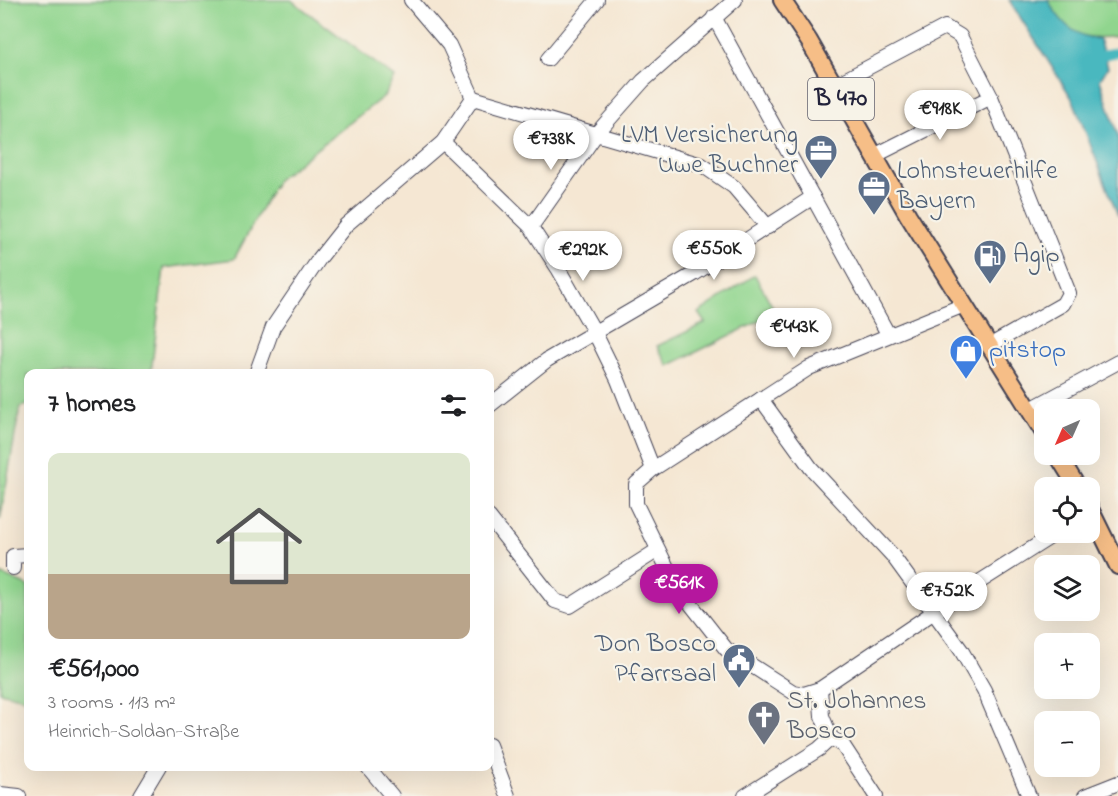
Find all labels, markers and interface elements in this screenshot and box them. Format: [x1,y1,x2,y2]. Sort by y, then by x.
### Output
road number: B 470 [808,78,874,120]
pin: €918K [898,90,982,141]
text: €918K [918,95,962,124]
place label: LVM Versicherung Uwe Buchner [621,117,799,185]
pin: €738K [509,120,593,171]
text: €738K [527,125,575,154]
office icon: LVM Versicherung Uwe Buchner [803,133,839,180]
place label: Lohnsteuerhilfe Bayern [896,153,1058,221]
office icon: Lohnsteuerhilfe Bayern [856,169,892,216]
pin: €550K [672,230,756,281]
pin: €292K [541,231,625,282]
text: €550K [686,235,742,264]
text: €292K [558,236,608,265]
place label: Agip [1013,237,1060,275]
fuel station icon: Agip [972,238,1008,285]
pin: €443K [752,308,836,359]
text: €443K [770,313,818,342]
place label: pitstop [989,332,1066,370]
shop icon: pitstop [948,333,984,380]
text: 7 homes [48,386,136,424]
icon: filters [437,389,470,422]
north arrow [1034,399,1100,465]
map controls [1034,399,1100,777]
button: locate [1034,477,1100,543]
icon: home [205,492,313,600]
button: layers [1034,555,1100,621]
pin: €561K [637,564,721,615]
text: €561K [654,569,704,598]
pin: €752K [905,572,989,623]
text: €752K [920,577,974,606]
place label: Don Bosco Pfarrsaal [594,626,716,694]
button: + [1034,633,1100,699]
public building icon: Don Bosco Pfarrsaal [721,642,757,689]
text: €561,000 [48,651,139,689]
place label: St. Johannes Bosco [786,683,927,751]
text: 3 rooms · 113 m² [48,689,176,718]
church icon: St. Johannes Bosco [746,699,782,746]
button: − [1034,711,1100,777]
text: Heinrich-Soldan-Straße [48,718,239,747]

